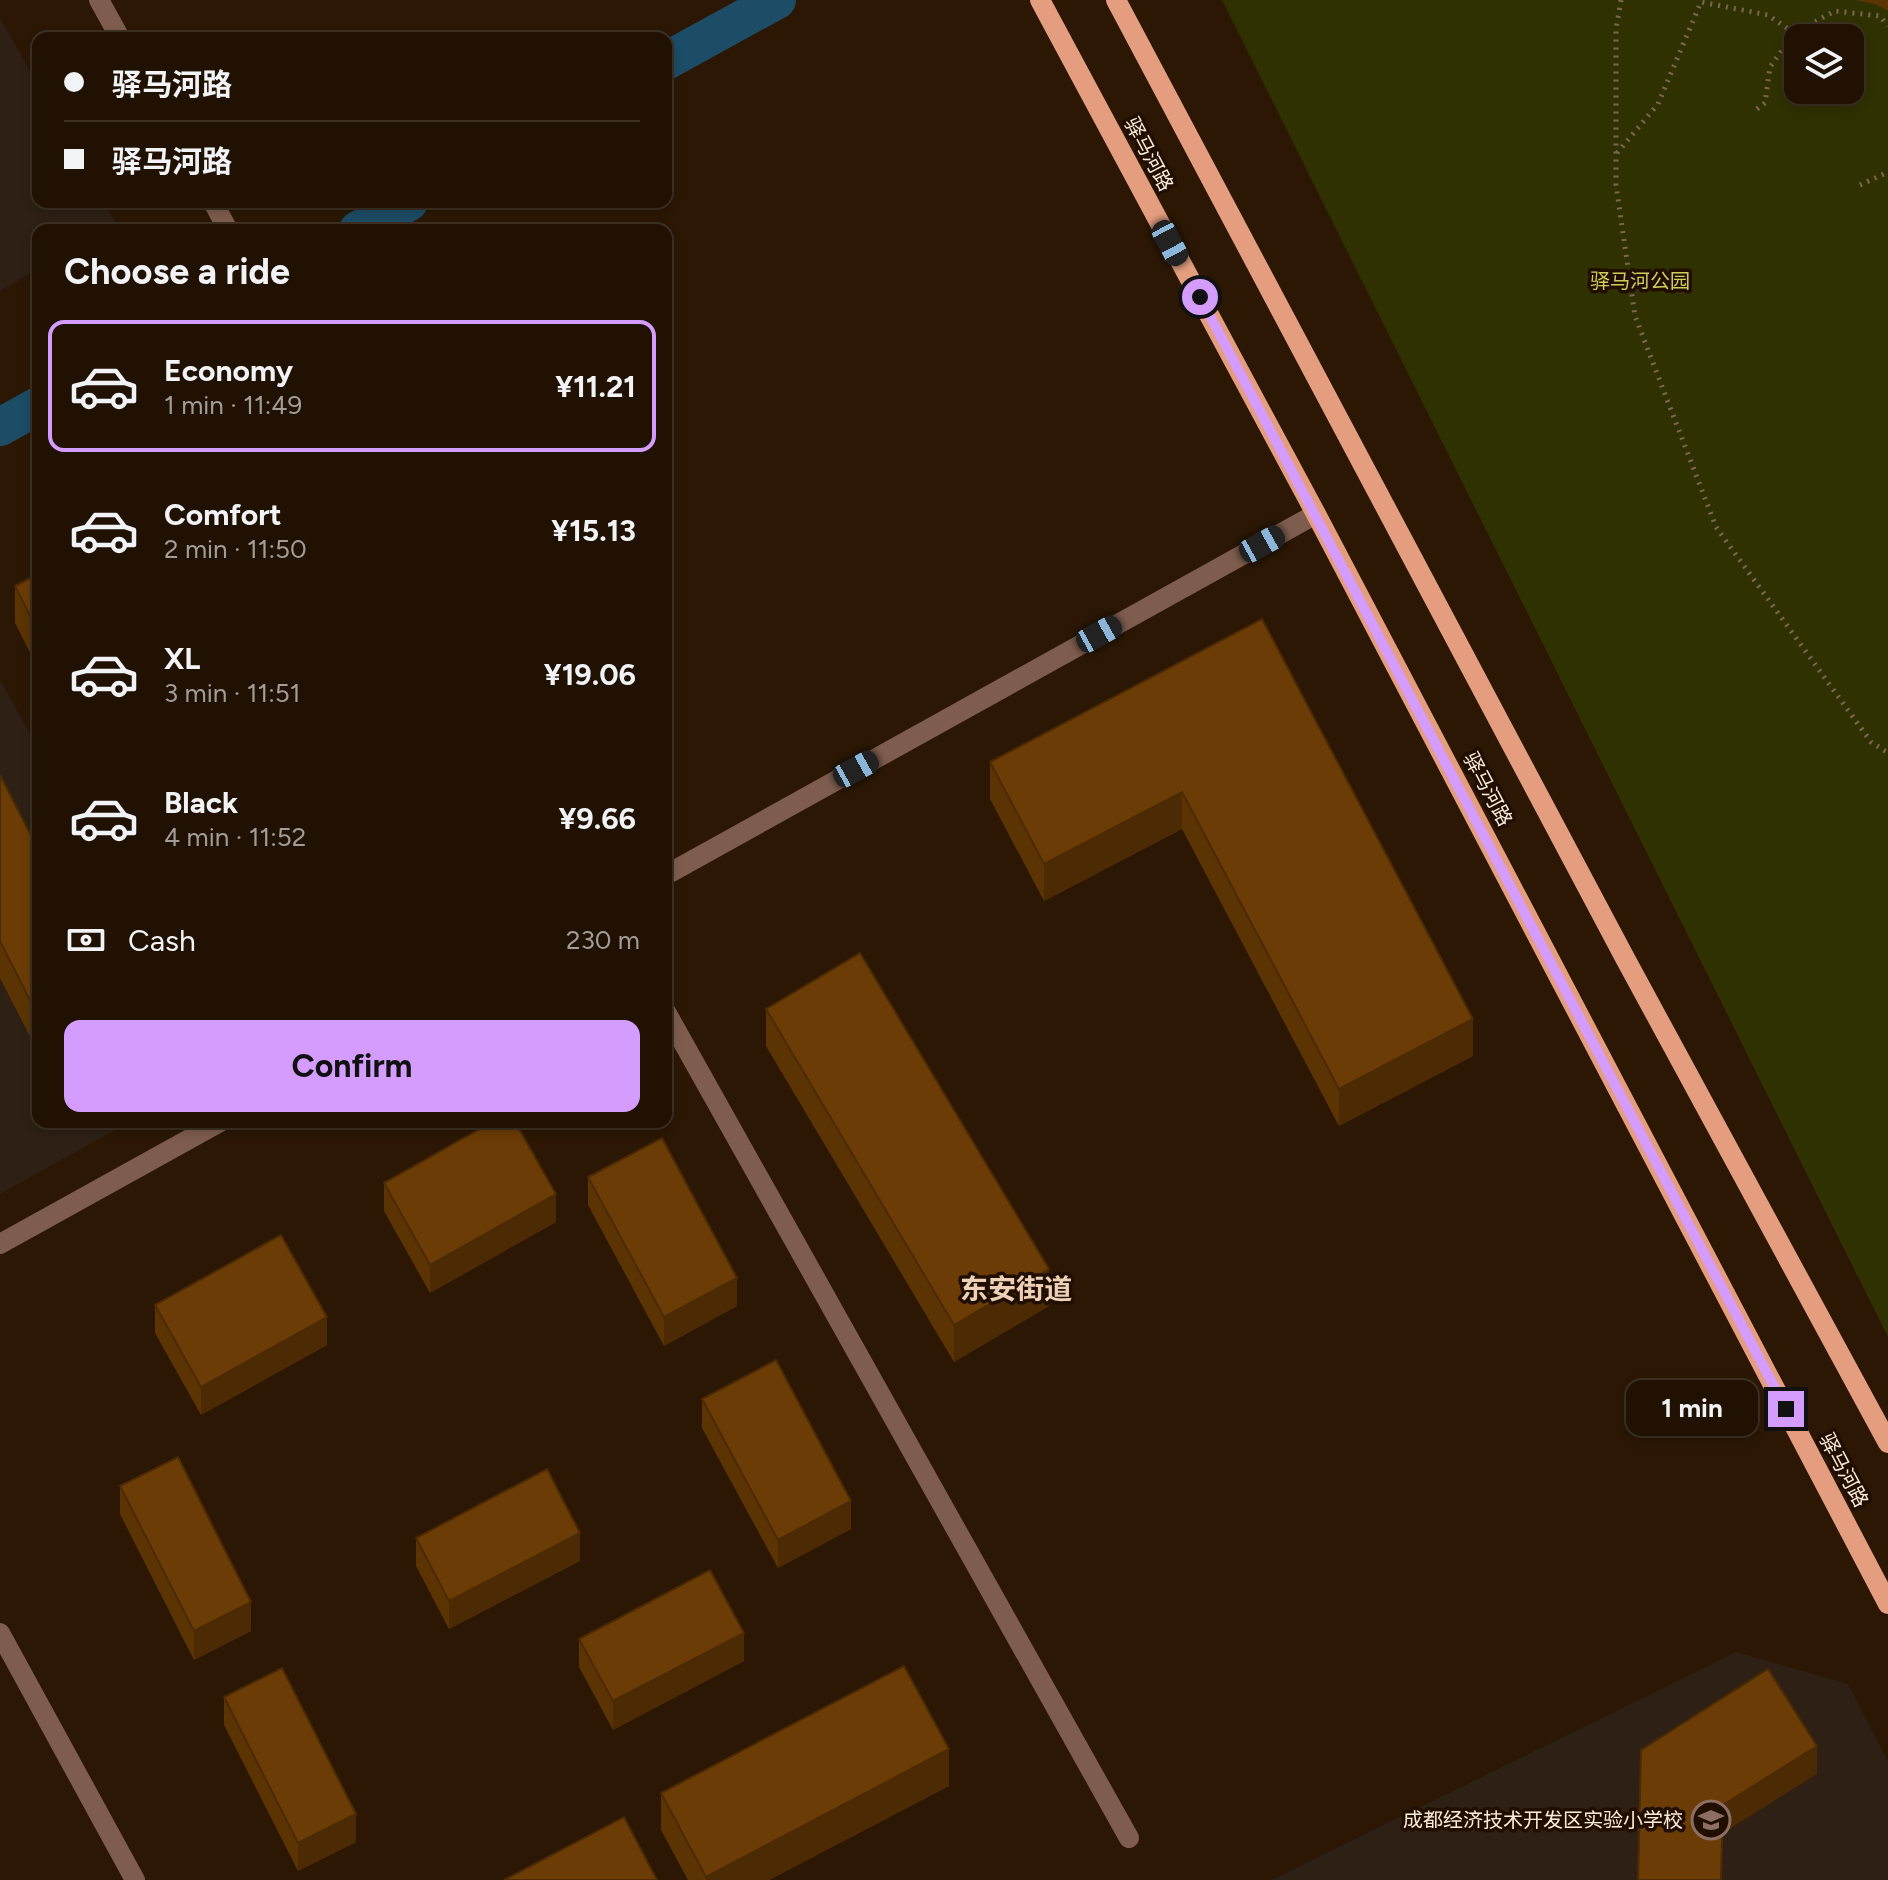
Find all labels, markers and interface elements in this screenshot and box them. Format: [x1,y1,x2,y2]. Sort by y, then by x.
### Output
map controls [1784,24,1864,104]
button: layers [1784,24,1864,104]
text: 驿马河路 [112,66,232,103]
street label: 驿马河路 [1120,113,1178,195]
text: 驿马河路 [112,143,232,180]
car [1148,216,1192,270]
text: Choose a ride [64,250,290,293]
park label: 驿马河公园 [1590,269,1690,293]
route start [1182,279,1218,315]
icon: car [68,350,140,422]
text: Economy [164,352,293,389]
text: ¥11.21 [555,368,636,405]
text: 1 min · 11:49 [164,389,302,421]
icon: car [68,494,140,566]
text: Comfort [164,496,282,533]
text: ¥15.13 [551,512,636,549]
car [1235,522,1289,566]
text: 2 min · 11:50 [164,533,307,565]
car [1072,612,1126,656]
icon: car [68,638,140,710]
text: XL [164,640,200,677]
text: ¥19.06 [544,656,636,693]
text: 3 min · 11:51 [164,677,300,709]
car [829,747,883,791]
street label: 驿马河路 [1459,748,1517,830]
icon: car [68,782,140,854]
text: Black [164,784,238,821]
text: ¥9.66 [558,800,636,837]
text: 4 min · 11:52 [164,821,306,853]
icon: cash [64,918,108,962]
text: Cash [128,922,196,959]
text: 230 m [566,924,640,956]
button: Confirm [64,1020,640,1112]
district label: 东安街道 [960,1272,1072,1306]
callout: 1 min [1626,1381,1758,1437]
route end [1768,1391,1804,1427]
text: 1 min [1661,1392,1723,1424]
street label: 驿马河路 [1815,1429,1873,1511]
school or university icon: 成都经济技术开发区实验小学校 [1690,1799,1732,1841]
place label: 成都经济技术开发区实验小学校 [1403,1808,1683,1832]

